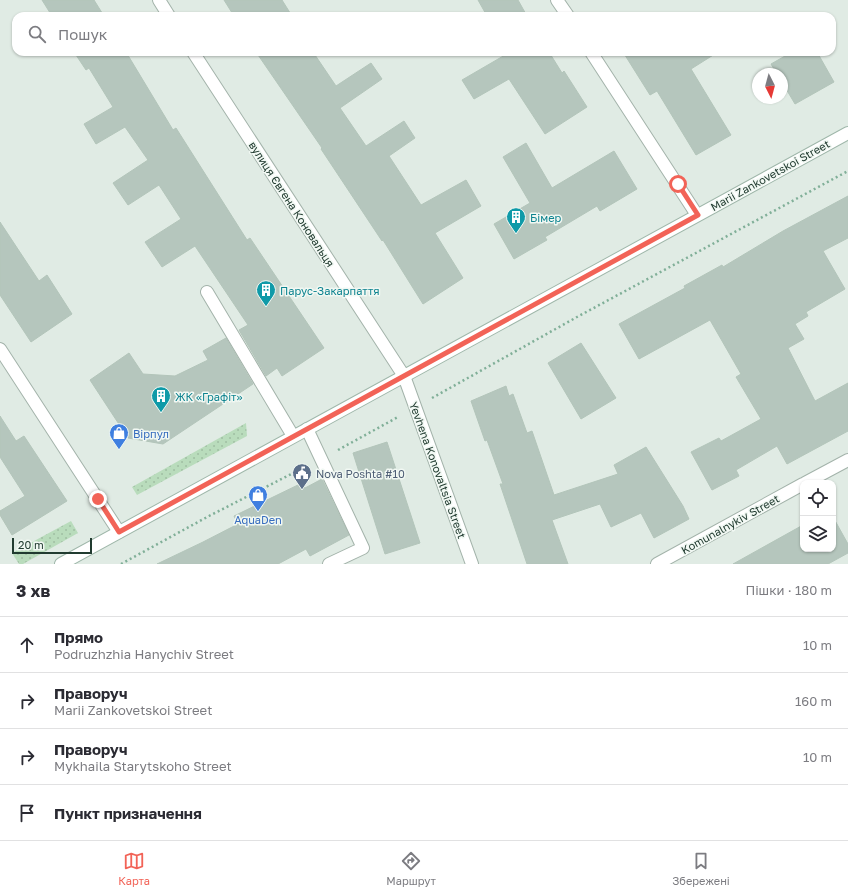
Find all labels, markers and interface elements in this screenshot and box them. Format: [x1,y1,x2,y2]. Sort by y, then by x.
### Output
search box [12,12,836,56]
icon: search [26,23,48,45]
text: Пошук [58,25,107,43]
north arrow [752,68,788,104]
street label: Marii Zankovetskoi Street [708,137,832,213]
street label: вулиця Євгена Коновальця [247,139,337,269]
route start [669,175,687,193]
building icon: Бімер [505,206,527,234]
place label: Бімер [530,211,562,224]
building icon: Парус-Закарпаття [255,279,277,307]
place label: Парус-Закарпаття [280,284,380,297]
building icon: ЖК «Графіт» [150,385,172,413]
place label: ЖК «Графіт» [175,390,243,403]
street label: Yevhena Konovaltsia Street [407,400,469,540]
shop icon: Вірпул [108,422,130,450]
place label: Вірпул [133,427,169,440]
public building icon: Nova Poshta #10 [291,462,313,490]
place label: Nova Poshta #10 [316,467,405,480]
map controls [800,480,836,552]
button: locate [800,480,836,516]
shop icon: AquaDen [247,484,269,512]
route end [89,490,107,508]
street label: Komunalnykiv Street [679,492,781,556]
place label: AquaDen [234,513,282,526]
button: layers [800,516,836,552]
scale bar [12,536,92,555]
text: 20 m [18,538,44,551]
text: 3 хв [16,580,50,601]
text: Пішки · 180 m [745,582,832,598]
text: Прямо [54,628,103,646]
icon: ahead [16,634,38,656]
text: 10 m [803,637,832,653]
text: Podruzhzhia Hanychiv Street [54,646,234,662]
text: Праворуч [54,684,128,702]
icon: right [16,690,38,712]
text: 160 m [795,693,832,709]
text: Marii Zankovetskoi Street [54,702,212,718]
text: Праворуч [54,740,128,758]
icon: right [16,746,38,768]
text: 10 m [803,749,832,765]
text: Mykhaila Starytskoho Street [54,758,232,774]
icon: arrive [16,802,38,824]
text: Пункт призначення [54,804,202,822]
tab: Карта [118,850,150,887]
tab: Маршрут [386,850,436,887]
tab: Збережені [672,850,730,887]

